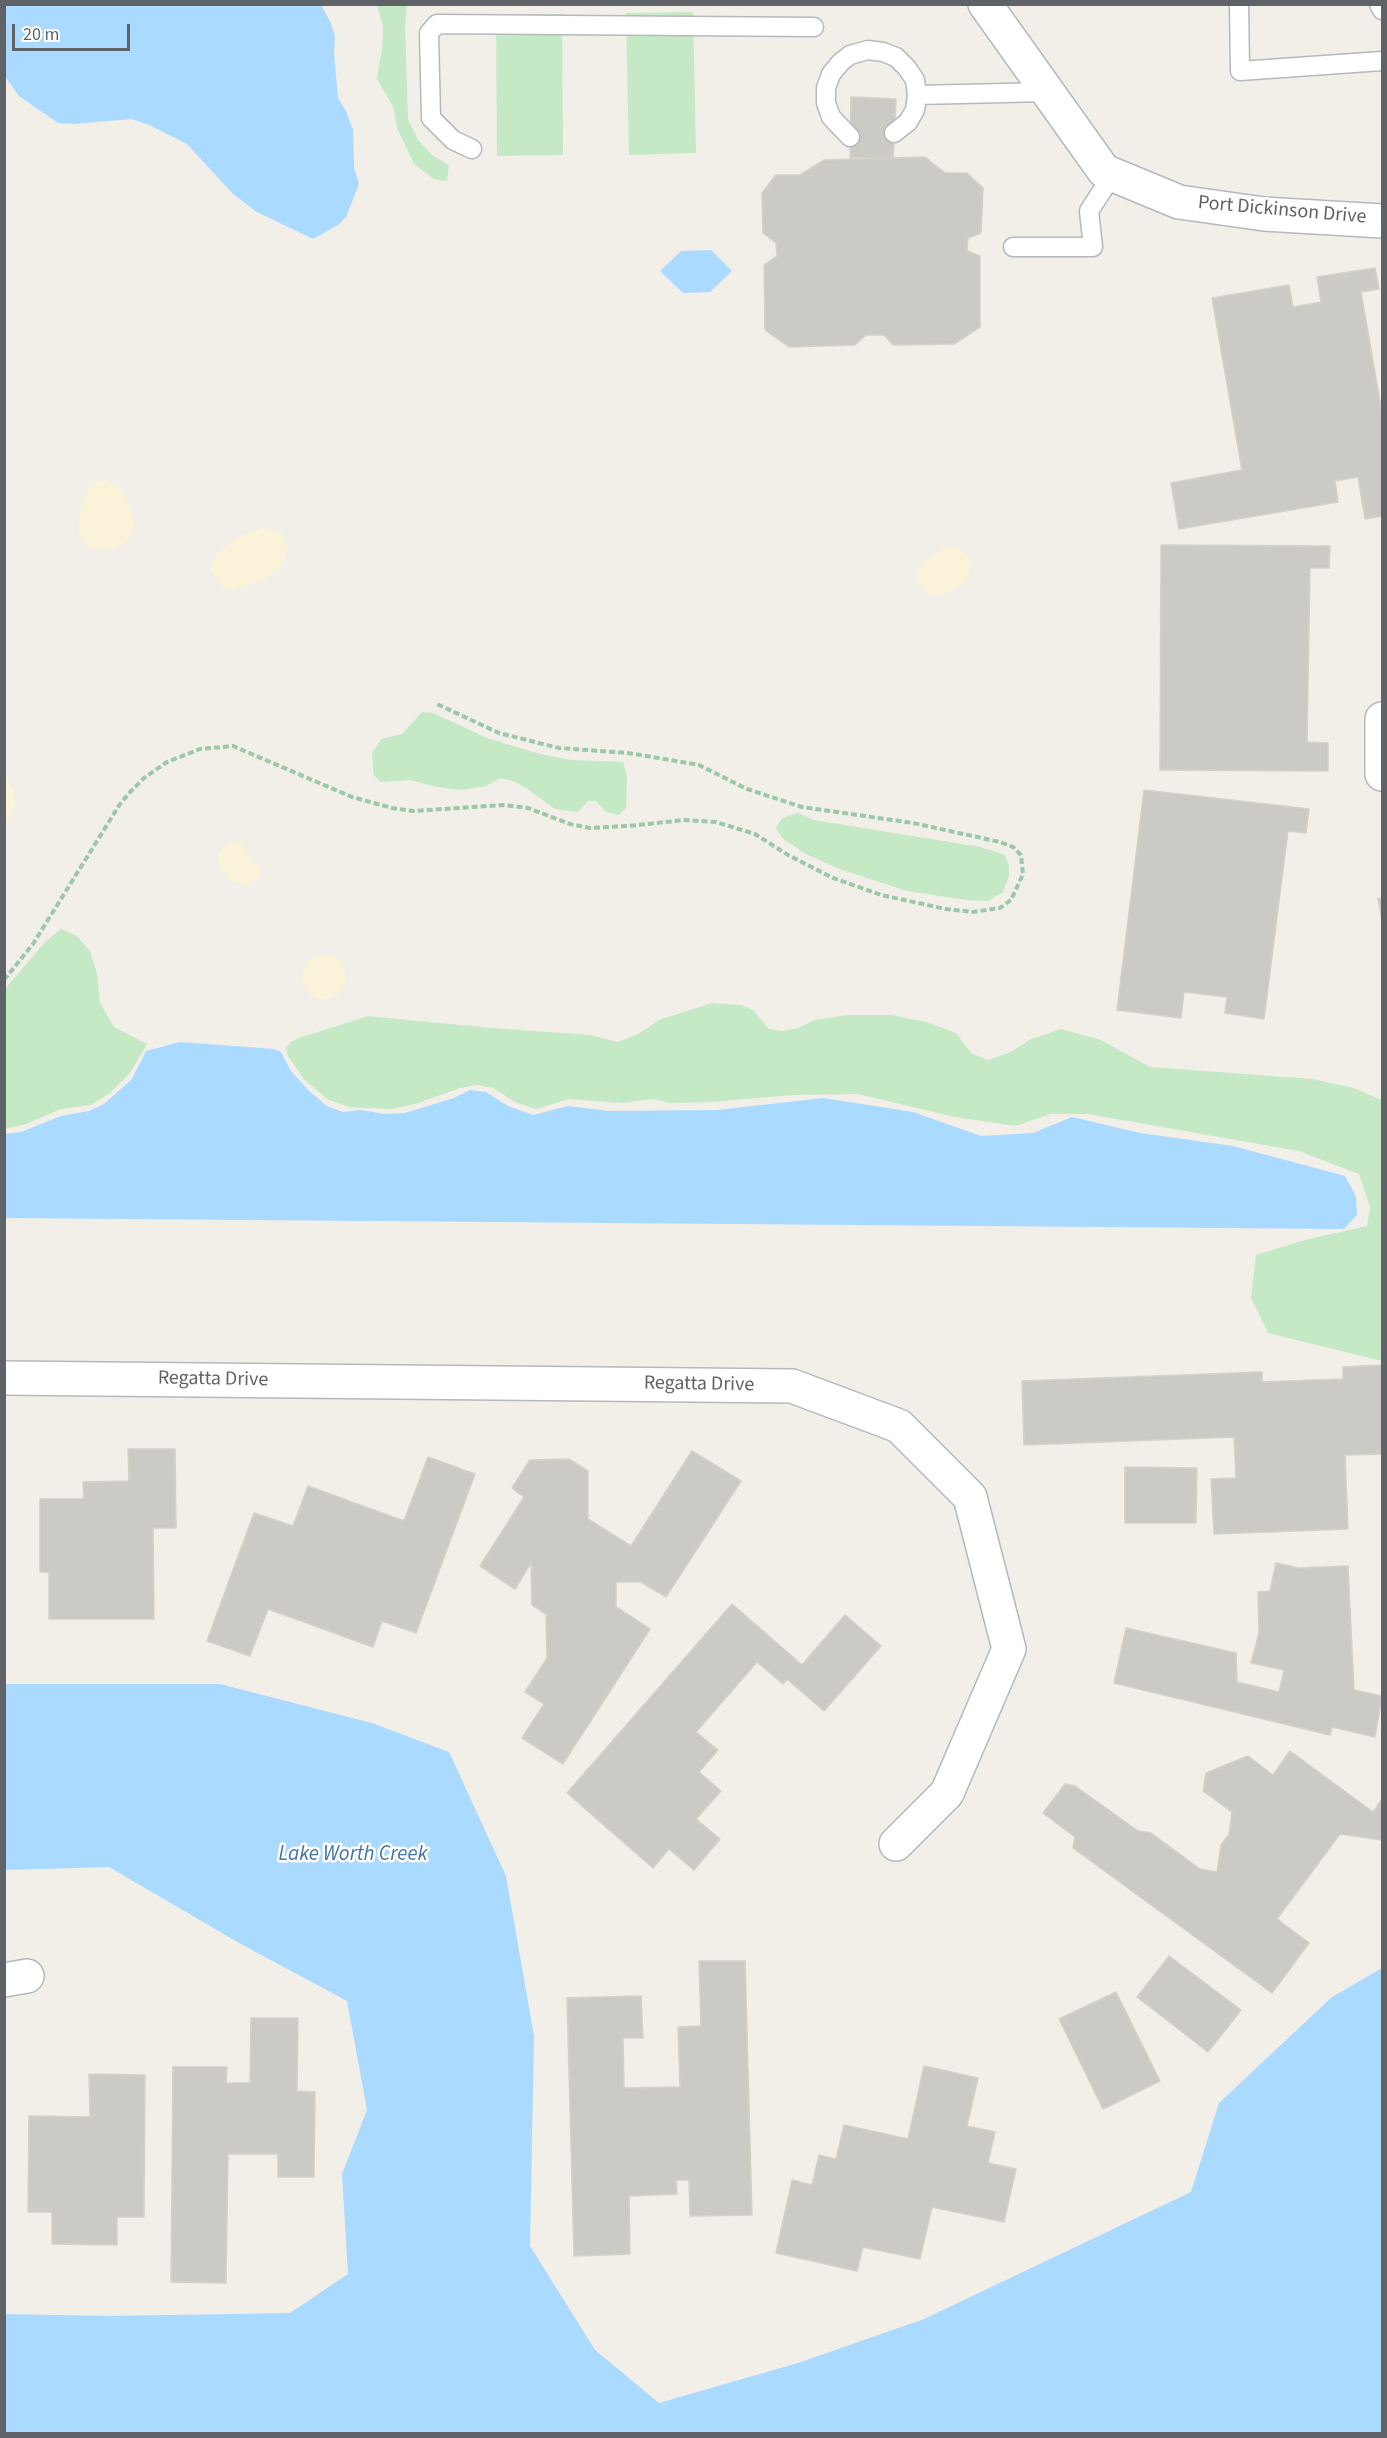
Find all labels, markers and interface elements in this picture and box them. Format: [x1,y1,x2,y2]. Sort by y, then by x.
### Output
scale bar [15,12,134,50]
text: 20 m [23,22,59,47]
street label: Port Dickinson Drive [1197,192,1367,230]
street label: Regatta Drive [158,1367,268,1393]
street label: Regatta Drive [644,1372,754,1398]
water label: Lake Worth Creek [279,1842,427,1868]

